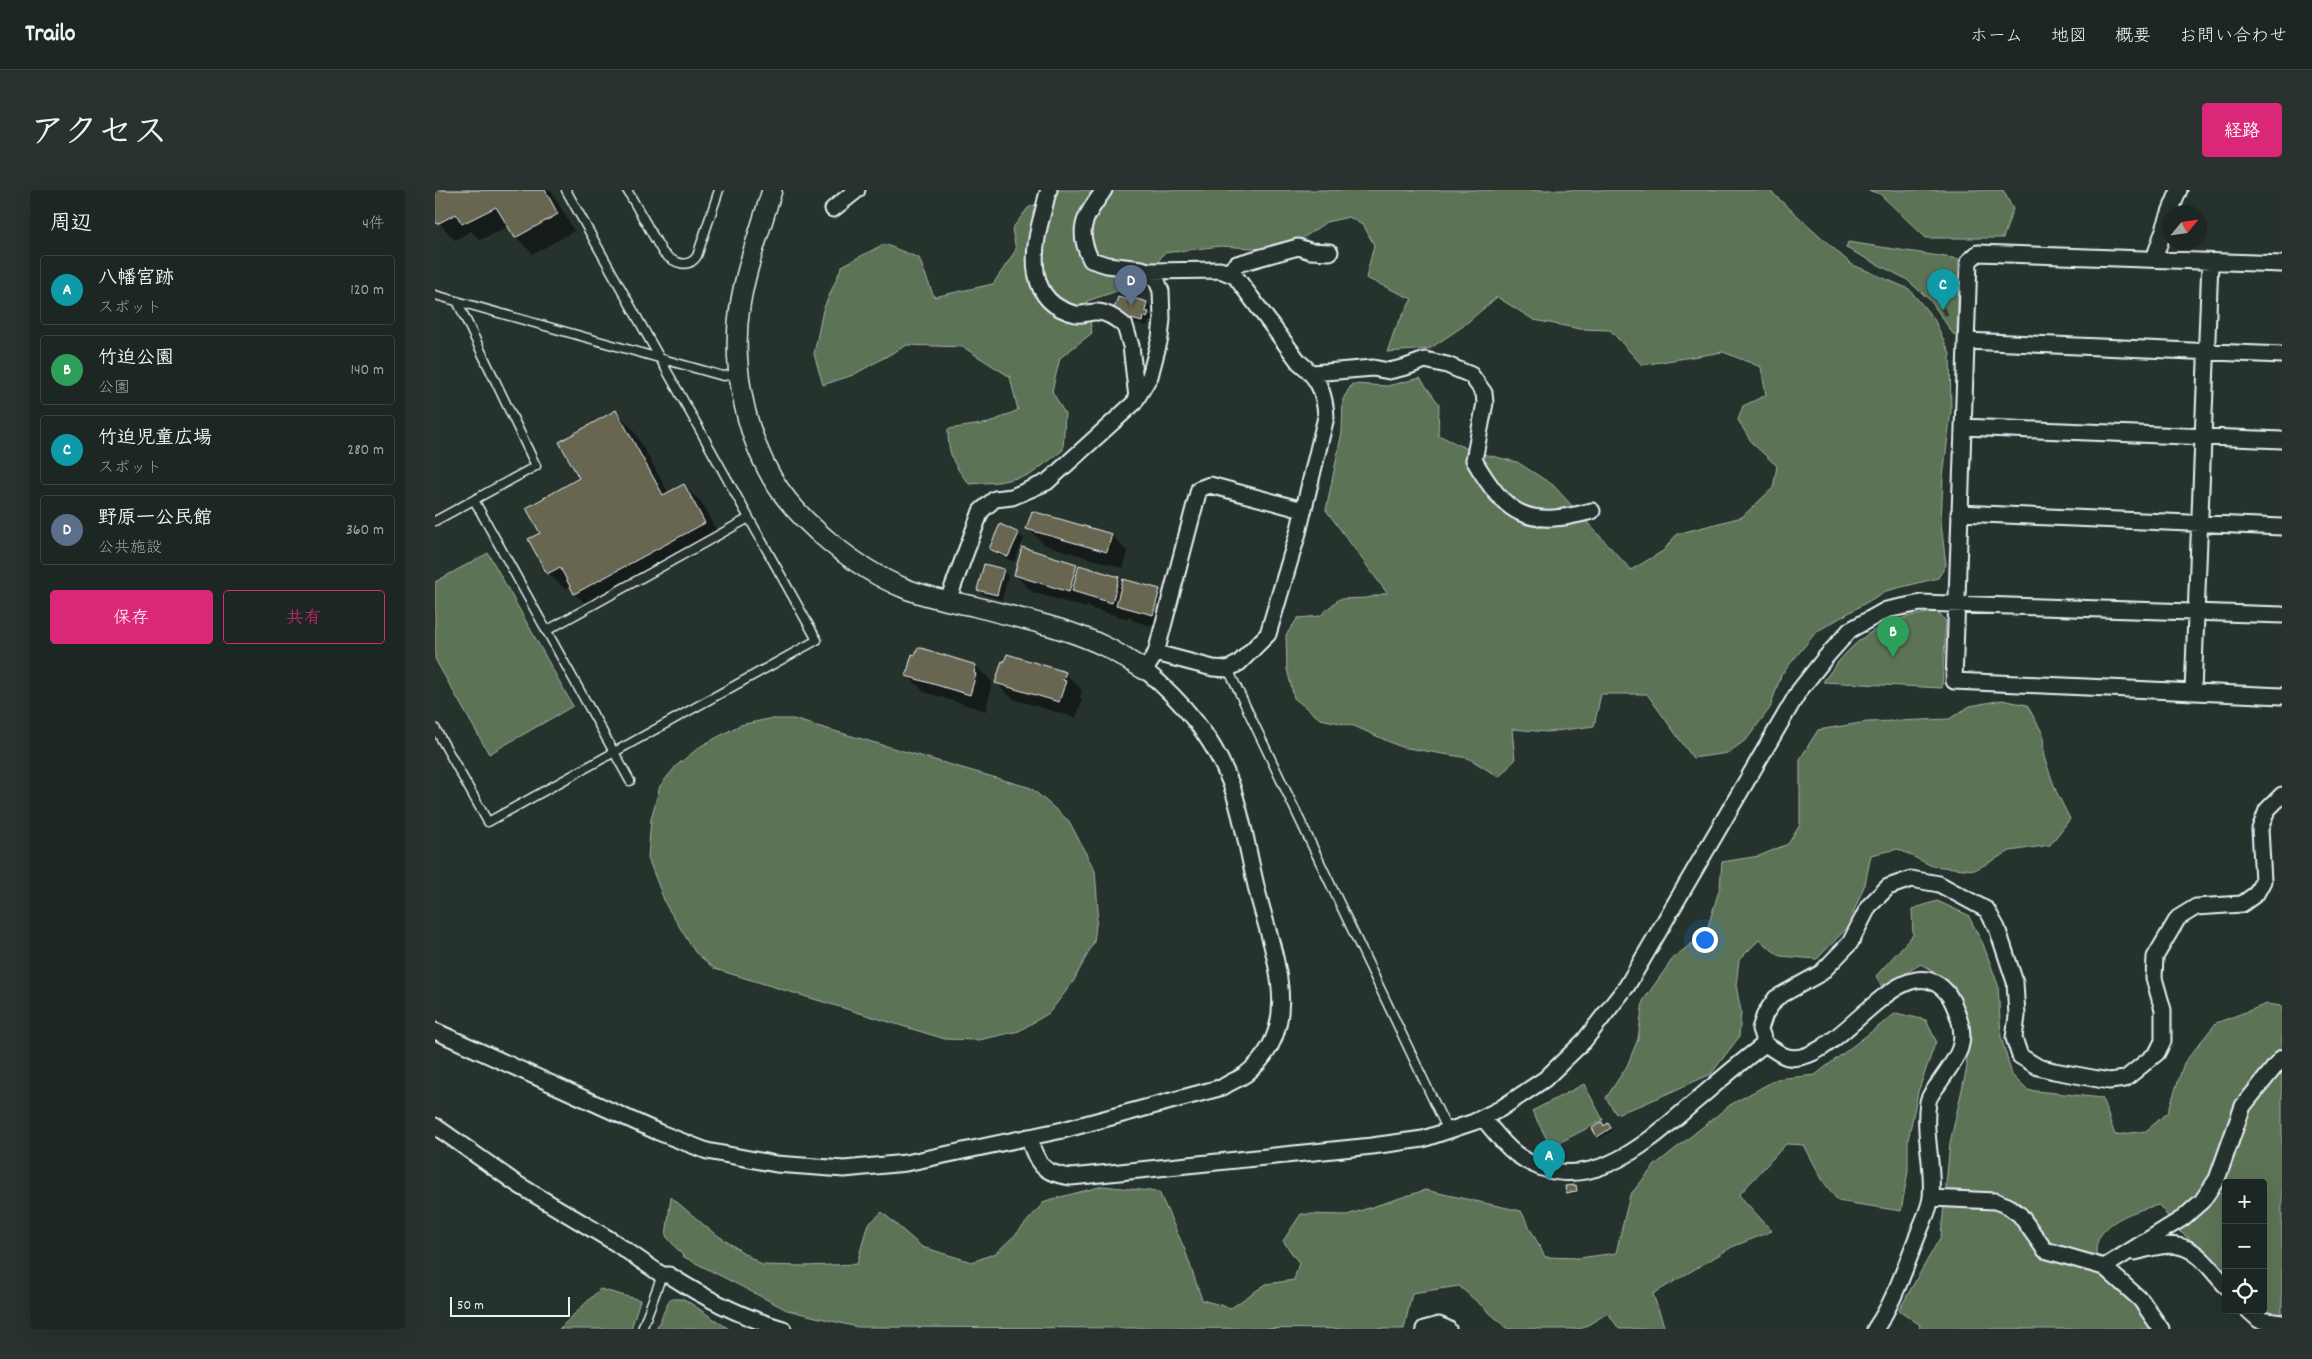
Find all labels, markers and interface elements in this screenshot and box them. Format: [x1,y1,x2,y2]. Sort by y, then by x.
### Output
text: Trailo [25,18,76,52]
text: ホーム [1970,25,2023,50]
text: 地図 [2051,25,2087,50]
text: 概要 [2115,25,2151,50]
text: お問い合わせ [2179,25,2287,50]
button: 経路 [2202,103,2282,157]
text: アクセス [30,110,168,160]
north arrow [2162,205,2207,250]
text: 周辺 [50,210,92,240]
text: 4件 [362,213,385,236]
pin: D [1115,265,1147,306]
text: 八幡宮跡 [98,266,174,293]
pin: C [1927,269,1959,310]
text: A [63,279,71,302]
text: 120 m [350,279,384,302]
text: スポット [98,297,162,320]
text: 竹迫公園 [98,346,174,373]
text: B [63,359,71,382]
text: 140 m [350,359,384,382]
text: 公園 [98,377,130,400]
text: 竹迫児童広場 [98,426,212,453]
text: C [63,439,71,462]
text: 280 m [347,439,384,462]
text: スポット [98,457,162,480]
text: 野原一公民館 [98,506,212,533]
text: D [63,519,71,542]
text: 360 m [346,519,384,542]
text: 公共施設 [98,537,162,560]
button: 保存 [50,590,213,644]
button: 共有 [223,590,385,644]
pin: B [1877,616,1909,657]
your location [1692,927,1718,953]
pin: A [1533,1140,1565,1181]
map controls [2222,1179,2267,1314]
button: + [2222,1179,2267,1224]
button: − [2222,1224,2267,1269]
button: locate [2222,1269,2267,1314]
scale bar [450,1294,570,1317]
text: 50 m [457,1296,484,1316]

